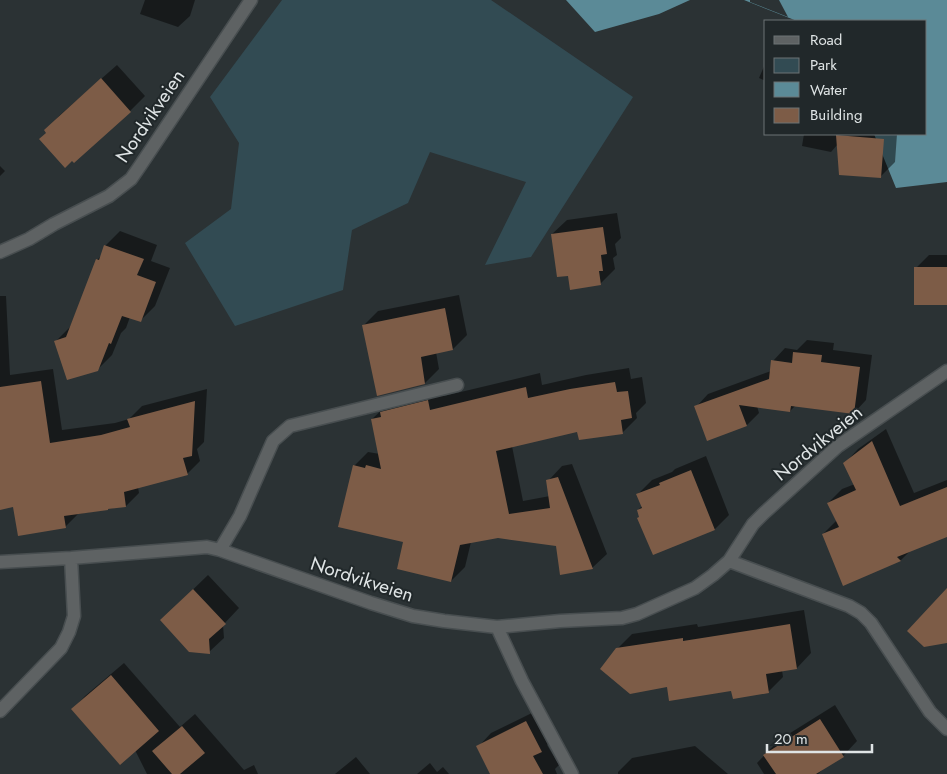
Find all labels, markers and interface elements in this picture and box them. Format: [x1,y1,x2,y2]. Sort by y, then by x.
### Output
legend [764,20,927,135]
text: Road [810,29,842,51]
text: Park [810,54,837,76]
street label: Nordvikveien [109,64,191,168]
text: Water [810,79,848,101]
text: Building [810,104,862,126]
street label: Nordvikveien [768,399,868,487]
street label: Nordvikveien [307,550,417,608]
scale bar [767,722,872,754]
text: 20 m [774,728,808,750]

